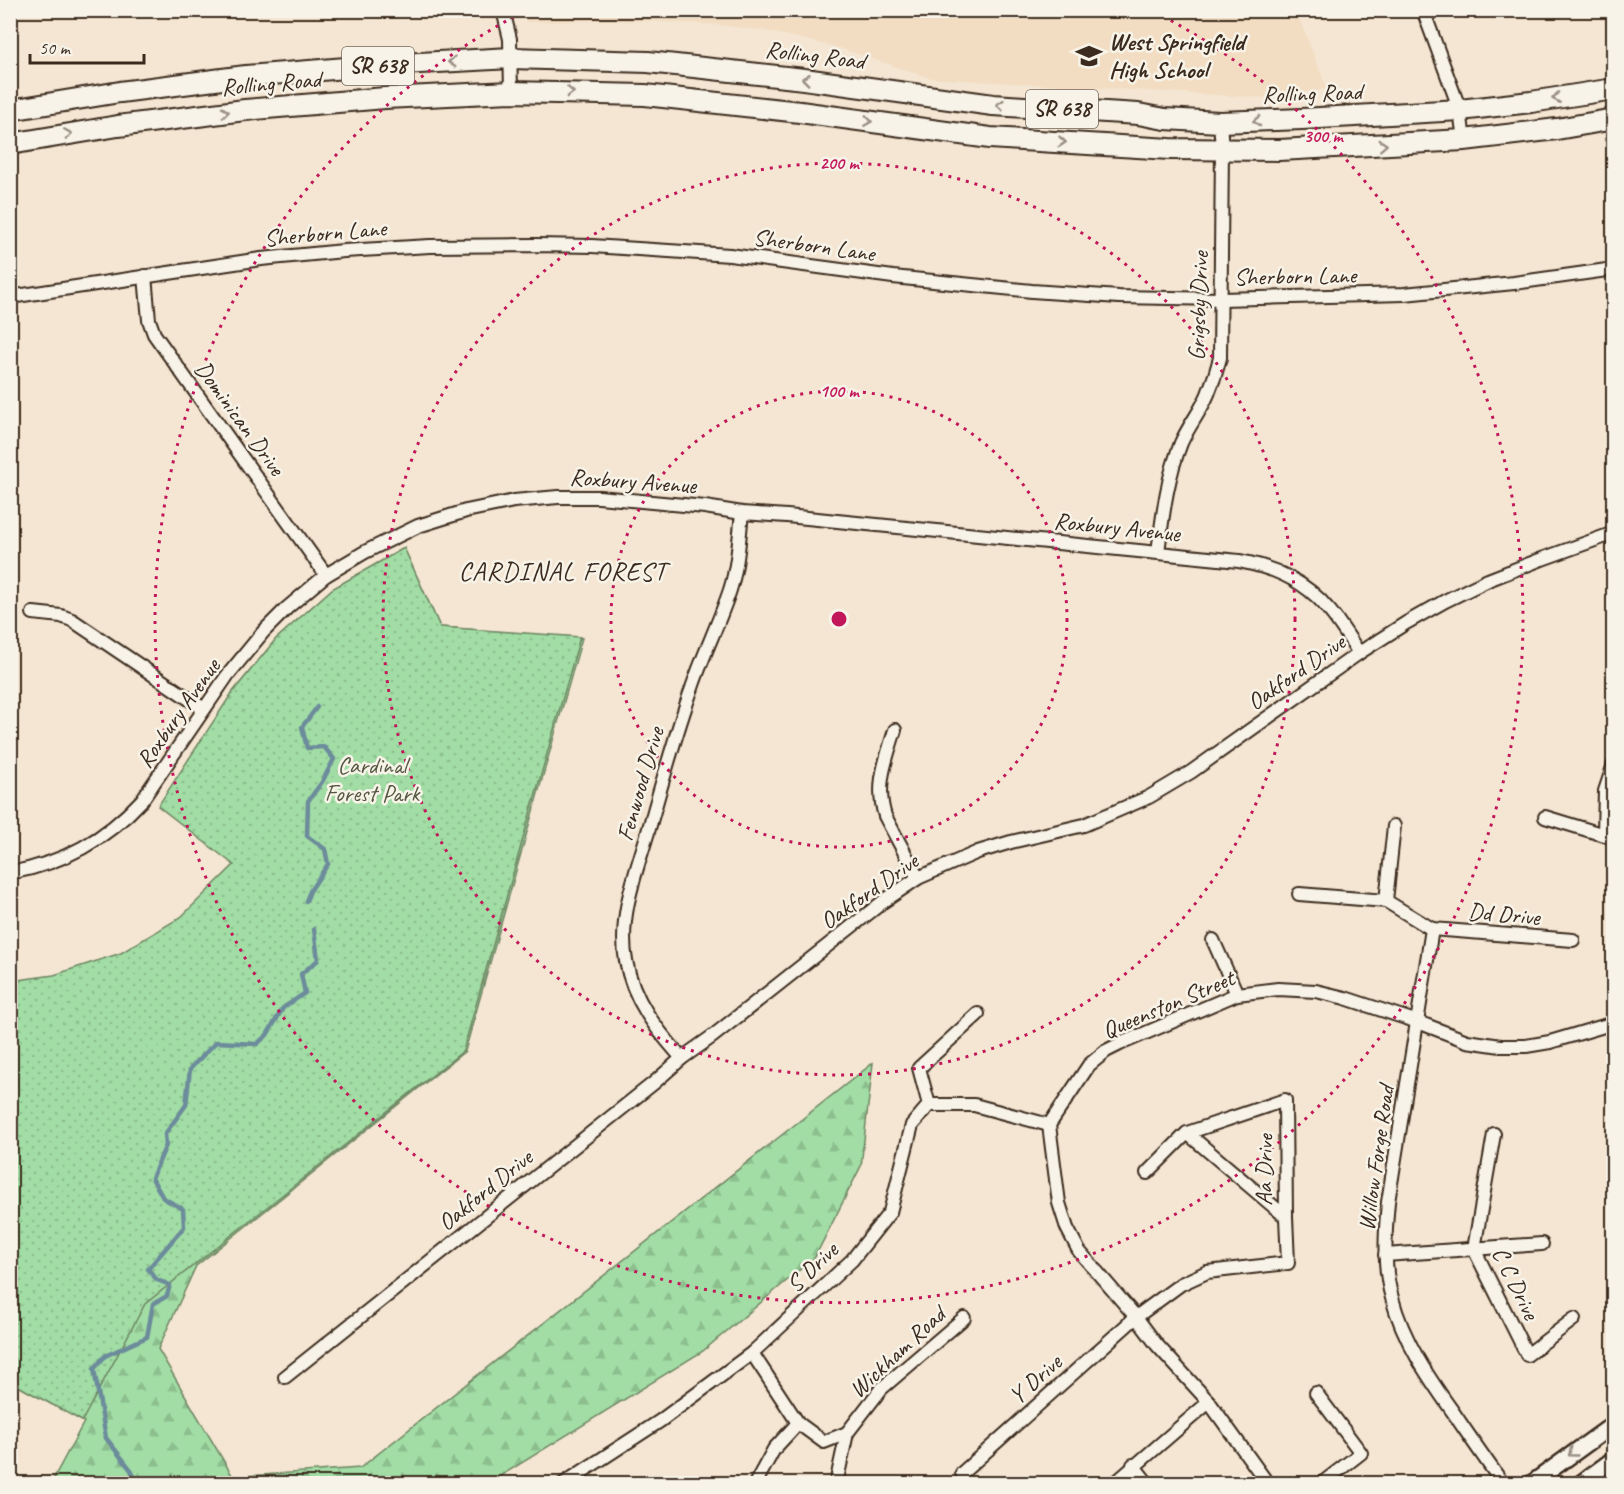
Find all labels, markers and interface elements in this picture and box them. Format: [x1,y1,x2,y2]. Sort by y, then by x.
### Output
scale bar [30,27,144,65]
place label: West Springfield High School [1109,27,1248,85]
street label: Rolling Road [764,34,870,76]
text: 50 m [39,37,72,59]
school or university icon: West Springfield High School [1074,41,1104,71]
road number: SR 638 [342,47,414,85]
one-way arrow [448,55,457,68]
street label: Rolling Road [220,63,326,102]
one-way arrow [802,74,811,86]
street label: Rolling Road [1262,76,1366,110]
one-way arrow [565,86,574,99]
road number: SR 638 [1026,90,1098,128]
one-way arrow [1551,92,1560,104]
one-way arrow [995,99,1004,112]
one-way arrow [221,107,230,119]
one-way arrow [1252,114,1261,127]
one-way arrow [864,115,873,127]
text: 300 m [1304,125,1344,147]
one-way arrow [64,129,73,141]
one-way arrow [1058,136,1067,149]
one-way arrow [1378,139,1387,152]
text: 200 m [820,152,860,174]
street label: Sherborn Lane [263,213,390,253]
street label: Sherborn Lane [751,222,879,269]
street label: Grigsby Drive [1181,249,1215,361]
street label: Sherborn Lane [1233,260,1359,292]
street label: Dominican Drive [188,355,293,483]
text: 100 m [820,380,860,402]
street label: Roxbury Avenue [569,462,699,501]
street label: Roxbury Avenue [1052,505,1184,549]
district label: CARDINAL FOREST [459,555,671,588]
centre of rings [829,609,849,629]
street label: Oakford Drive [1241,626,1353,717]
street label: Roxbury Avenue [129,651,228,773]
street label: Fenwood Drive [609,722,671,844]
park label: Cardinal Forest Park [325,750,422,808]
street label: Oakford Drive [814,845,926,936]
street label: Dd Drive [1467,896,1543,932]
street label: Queenston Street [1098,962,1240,1045]
street label: Willow Forge Road [1351,1080,1402,1233]
street label: Aa Drive [1248,1132,1280,1206]
street label: Oakford Drive [432,1141,540,1237]
street label: S Drive [780,1234,846,1299]
street label: C C Drive [1486,1242,1547,1326]
street label: Wickham Road [843,1297,954,1404]
street label: Y Drive [1002,1346,1069,1410]
one-way arrow [1568,1446,1579,1457]

